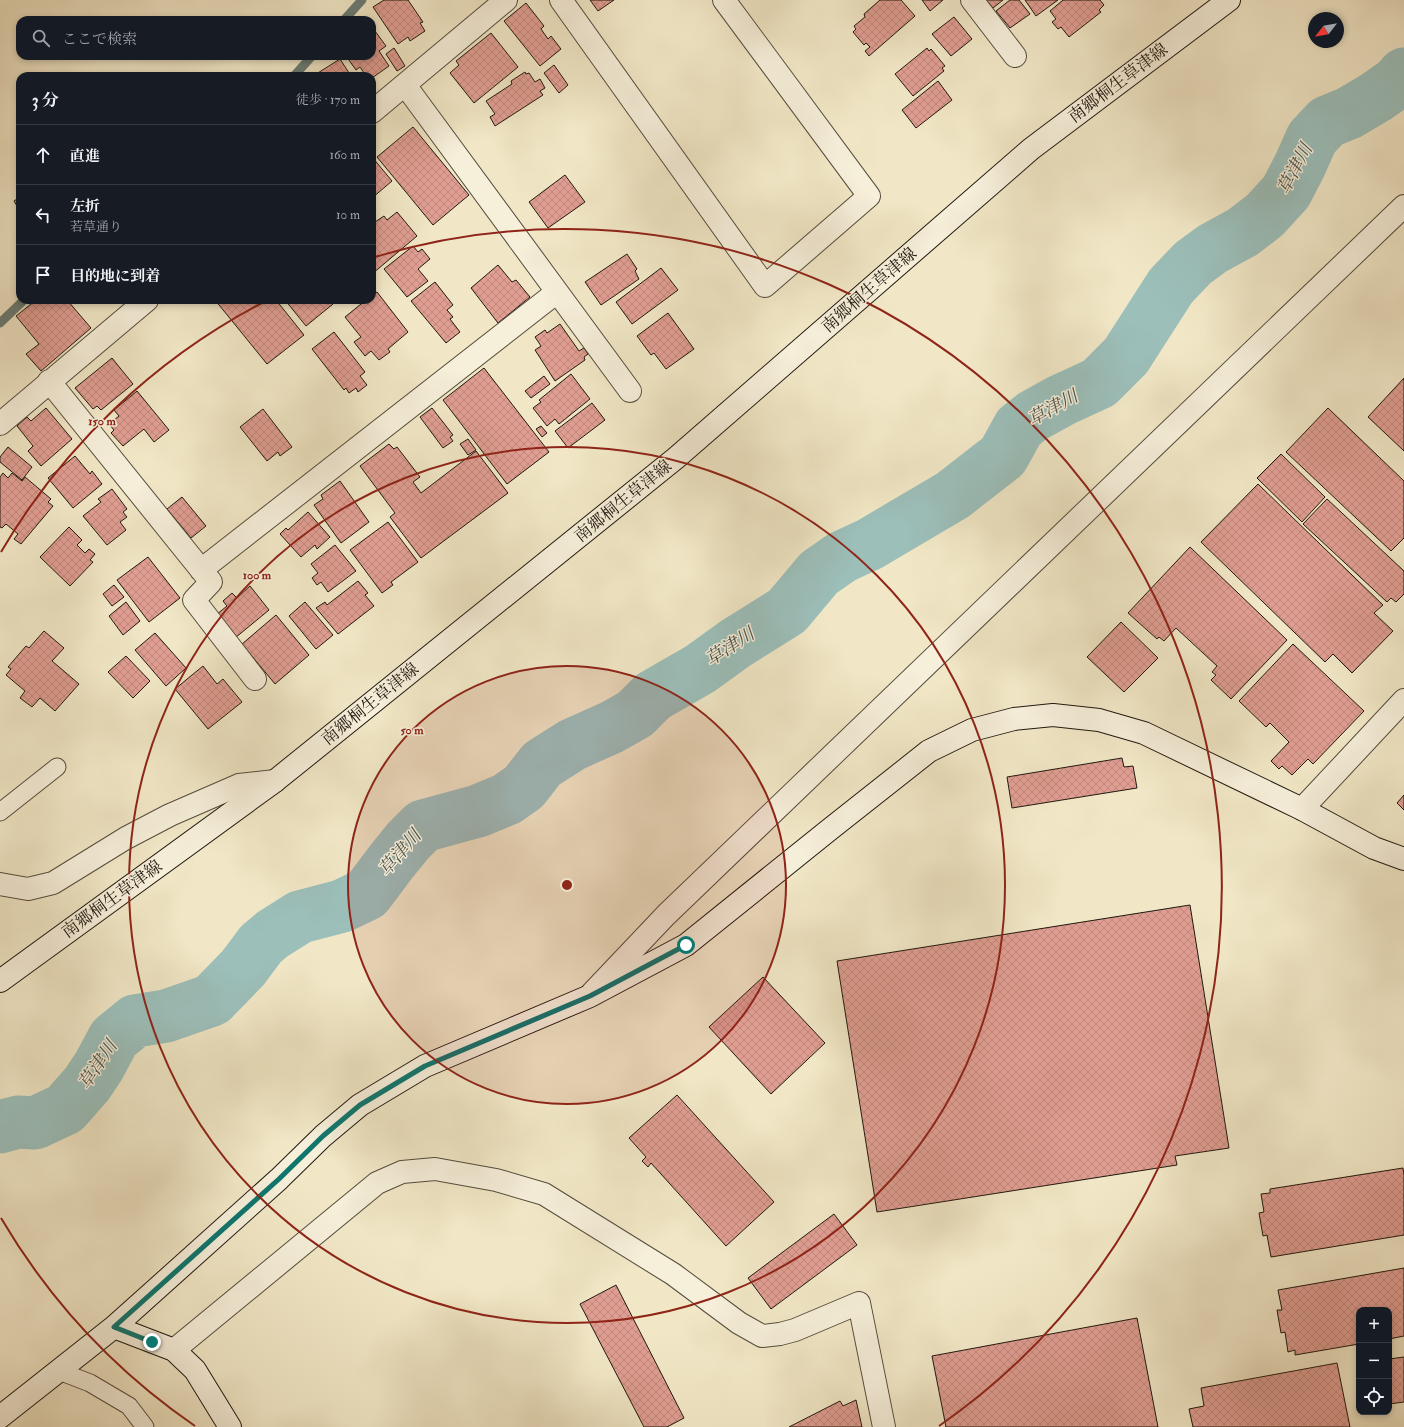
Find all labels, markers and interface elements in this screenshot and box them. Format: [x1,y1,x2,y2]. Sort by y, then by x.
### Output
north arrow [1308,12,1344,48]
search box [16,16,376,60]
icon: search [30,27,52,49]
text: ここで検索 [62,30,137,49]
street label: 南郷桐生草津線 [1064,39,1172,127]
text: 3 分 [32,90,59,111]
text: 徒歩 · 170 m [296,92,360,108]
water label: 草津川 [1272,138,1319,198]
icon: ahead [32,144,54,166]
text: 直進 [70,147,100,166]
text: 160 m [329,147,360,163]
text: 左折 [70,197,100,216]
icon: left [32,204,54,226]
text: 10 m [336,207,360,223]
text: 若草通り [70,219,122,235]
street label: 南郷桐生草津線 [817,243,921,337]
icon: arrive [32,264,54,286]
text: 目的地に到着 [70,267,160,286]
water label: 草津川 [1024,384,1084,431]
text: 150 m [88,414,116,429]
street label: 南郷桐生草津線 [570,455,676,547]
text: 100 m [243,568,272,583]
water label: 草津川 [701,622,761,671]
street label: 南郷桐生草津線 [317,658,423,750]
text: 50 m [400,723,424,738]
water label: 草津川 [374,824,428,881]
street label: 南郷桐生草津線 [58,856,166,942]
centre of rings [560,878,574,892]
route start [677,936,695,954]
water label: 草津川 [73,1035,124,1094]
map controls [1356,1307,1392,1415]
button: + [1356,1307,1392,1343]
route end [143,1333,161,1351]
button: − [1356,1343,1392,1379]
button: locate [1356,1379,1392,1415]

